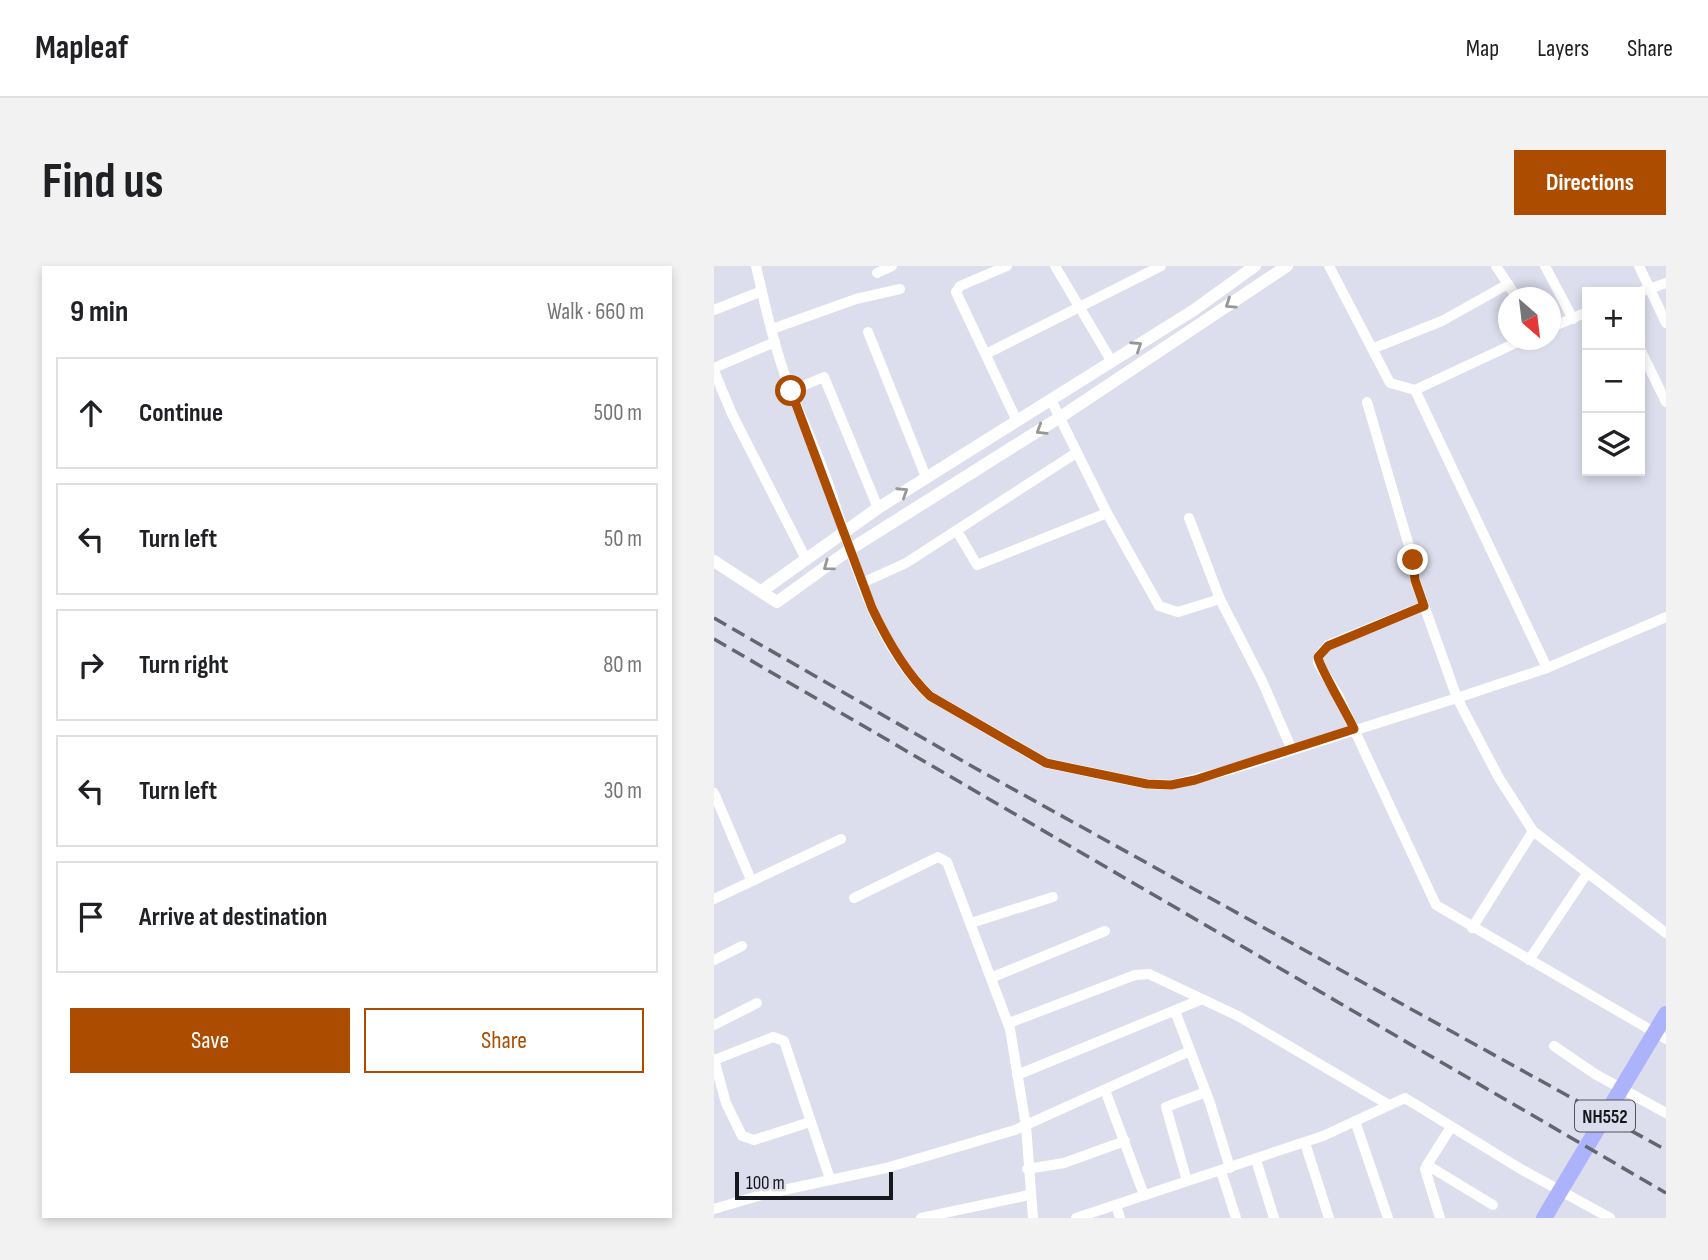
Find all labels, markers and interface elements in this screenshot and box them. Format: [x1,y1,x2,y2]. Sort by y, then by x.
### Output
text: Mapleaf [35,28,128,68]
text: Map [1466,34,1499,63]
text: Layers [1537,34,1589,63]
text: Share [1627,34,1673,63]
button: Directions [1514,150,1666,215]
text: Find us [42,153,164,212]
north arrow [1498,287,1561,350]
map controls [1582,287,1645,476]
button: + [1582,287,1645,350]
text: 9 min [70,294,128,330]
one-way arrow [1225,296,1238,308]
text: Walk · 660 m [547,298,644,326]
one-way arrow [1129,342,1142,354]
button: − [1582,350,1645,413]
route start [775,375,806,406]
icon: ahead [72,394,110,432]
text: Continue [139,398,223,429]
text: 500 m [594,399,642,427]
button: layers [1582,413,1645,476]
one-way arrow [1035,421,1048,434]
one-way arrow [895,488,908,501]
icon: left [72,520,110,558]
text: Turn left [139,524,217,555]
text: 50 m [604,525,642,553]
route end [1397,544,1428,575]
one-way arrow [823,557,836,570]
icon: right [72,646,110,684]
text: Turn right [139,650,228,681]
text: 80 m [603,651,642,679]
icon: left [72,772,110,810]
text: Turn left [139,776,217,807]
text: 30 m [604,777,642,805]
icon: arrive [72,898,110,936]
text: Arrive at destination [139,902,327,933]
button: Save [70,1008,350,1073]
button: Share [364,1008,644,1073]
road number: NH552 [1575,1100,1635,1132]
scale bar [735,1169,892,1201]
text: 100 m [746,1172,785,1195]

